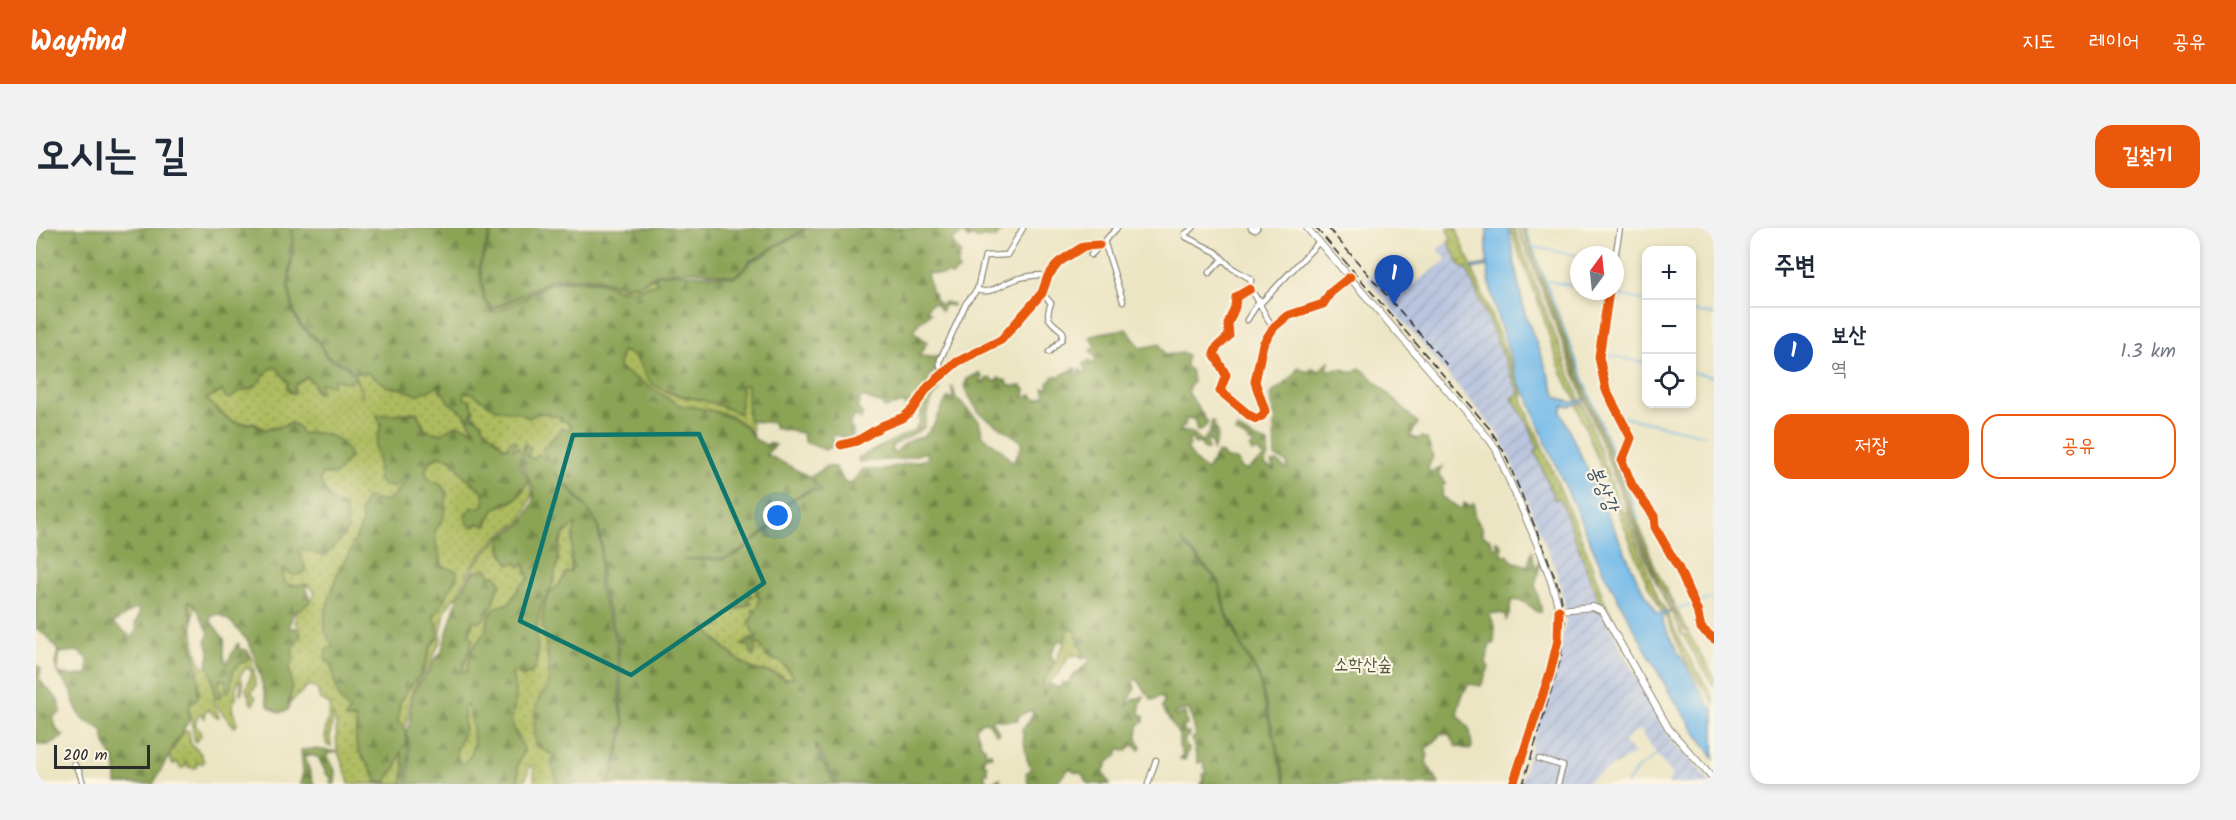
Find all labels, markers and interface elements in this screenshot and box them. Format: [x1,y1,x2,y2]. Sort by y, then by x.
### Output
text: Wayfind [30,20,126,65]
text: 지도 [2022,26,2056,59]
text: 레이어 [2089,26,2139,59]
text: 공유 [2172,26,2206,59]
text: 오시는 길 [36,123,187,190]
button: 길찾기 [2095,125,2200,188]
north arrow [1570,246,1624,300]
map controls [1642,246,1696,408]
button: + [1642,246,1696,300]
text: 주변 [1774,246,1816,288]
pin: 1 [1374,256,1414,305]
button: − [1642,300,1696,354]
text: 보산 [1831,319,1866,354]
text: 1 [1790,336,1797,368]
text: 1.3 km [2120,336,2176,368]
button: locate [1642,354,1696,408]
text: 역 [1831,354,1847,386]
button: 저장 [1774,414,1969,479]
button: 공유 [1981,414,2176,479]
water label: 봉상강 [1578,461,1627,520]
your location [763,501,792,530]
park label: 소학산숲 [1334,651,1392,680]
scale bar [54,742,150,770]
text: 200 m [63,743,107,768]

